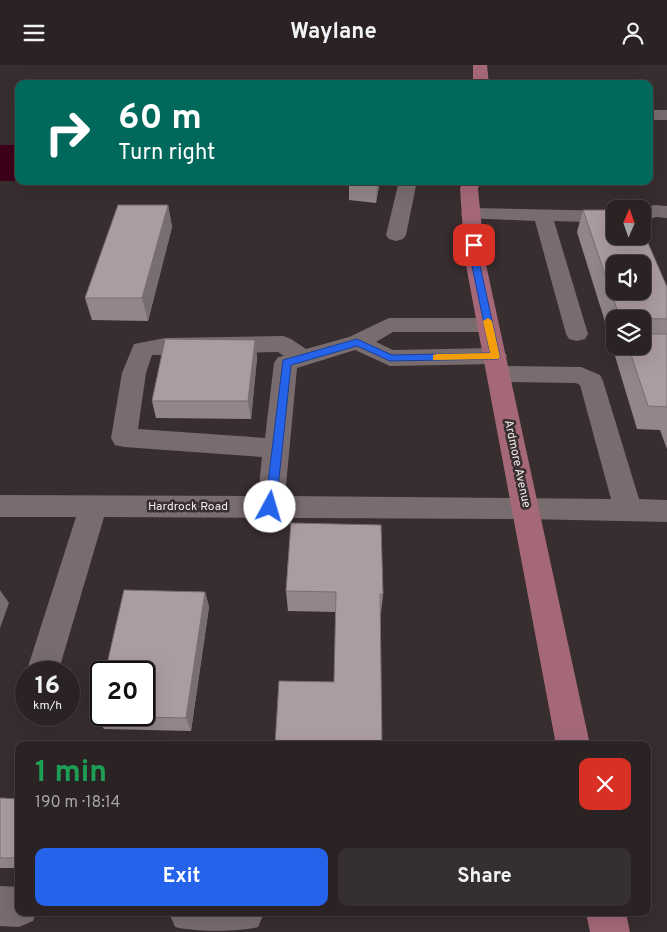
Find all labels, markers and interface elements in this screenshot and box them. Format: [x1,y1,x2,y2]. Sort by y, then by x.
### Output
icon: menu [20,19,48,47]
text: Waylane [290,19,377,46]
icon: person [619,19,647,47]
text: 60 m [118,97,202,141]
icon: right [35,100,100,165]
text: Turn right [118,140,215,167]
north arrow [606,200,651,245]
map controls [606,200,651,355]
pin [453,224,495,266]
icon: arrive [460,231,488,259]
button: sound [606,255,651,300]
button: layers [606,310,651,355]
street label: Ardmore Avenue [500,419,534,509]
position arrow [243,480,295,532]
street label: Hardrock Road [148,499,228,515]
speed limit sign: 20 [90,661,155,726]
text: 16 [35,671,60,703]
text: km/h [33,698,62,714]
text: 1 min [35,755,107,792]
button: close [579,758,631,810]
text: 190 m · 18:14 [35,793,120,813]
button: Exit [35,848,328,906]
button: Share [338,848,631,906]

